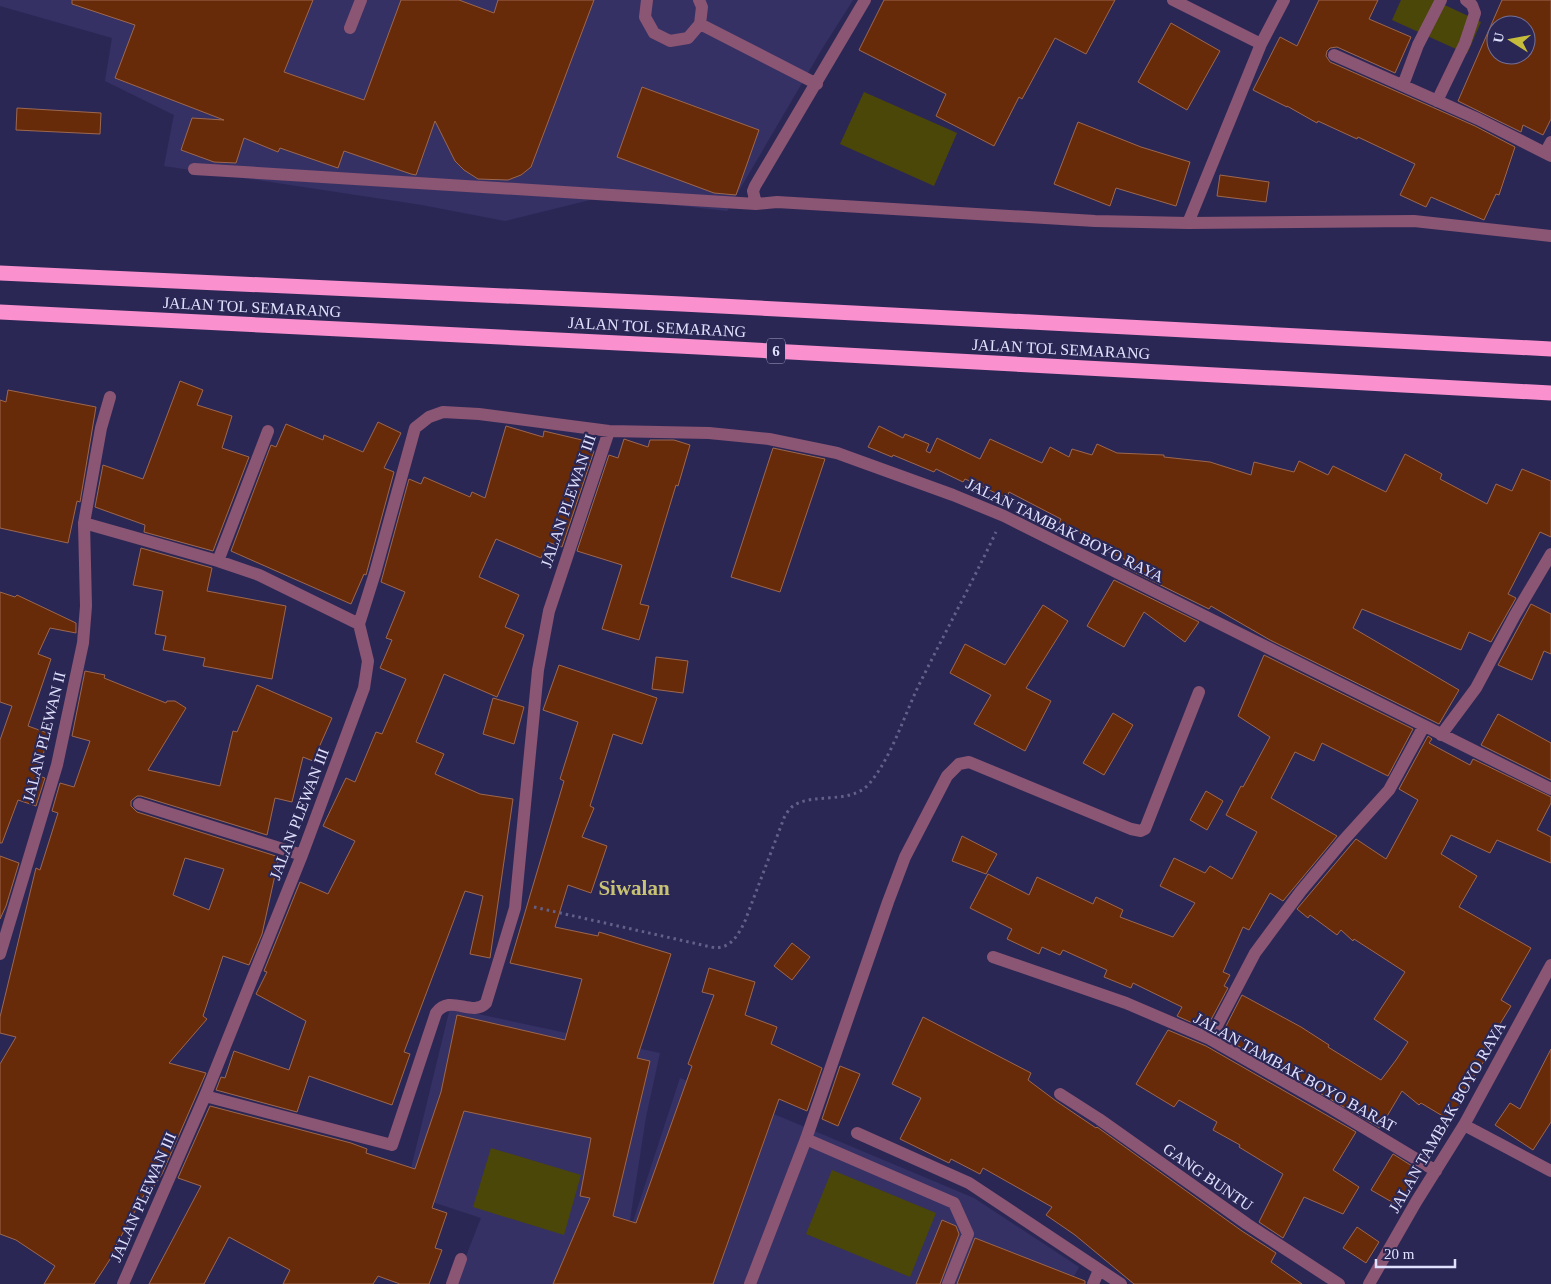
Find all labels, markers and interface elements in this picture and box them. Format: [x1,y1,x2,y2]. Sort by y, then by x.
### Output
north arrow [1486,15,1536,65]
text: U [1490,31,1507,44]
street label: JALAN TOL SEMARANG [162,294,342,320]
street label: JALAN TOL SEMARANG [567,314,747,340]
street label: JALAN TOL SEMARANG [971,336,1151,362]
road number: 6 [767,338,785,364]
street label: JALAN PLEWAN III [537,432,599,570]
street label: JALAN TAMBAK BOYO RAYA [963,475,1167,586]
street label: JALAN PLEWAN II [20,670,68,804]
street label: JALAN PLEWAN III [266,746,332,882]
district label: Siwalan [598,876,670,900]
street label: JALAN TAMBAK BOYO BARAT [1191,1009,1399,1135]
street label: JALAN TAMBAK BOYO RAYA [1385,1018,1509,1216]
street label: JALAN PLEWAN III [107,1130,179,1264]
street label: GANG BUNTU [1160,1140,1256,1214]
scale bar [1376,1236,1455,1268]
text: 20 m [1384,1246,1415,1262]

